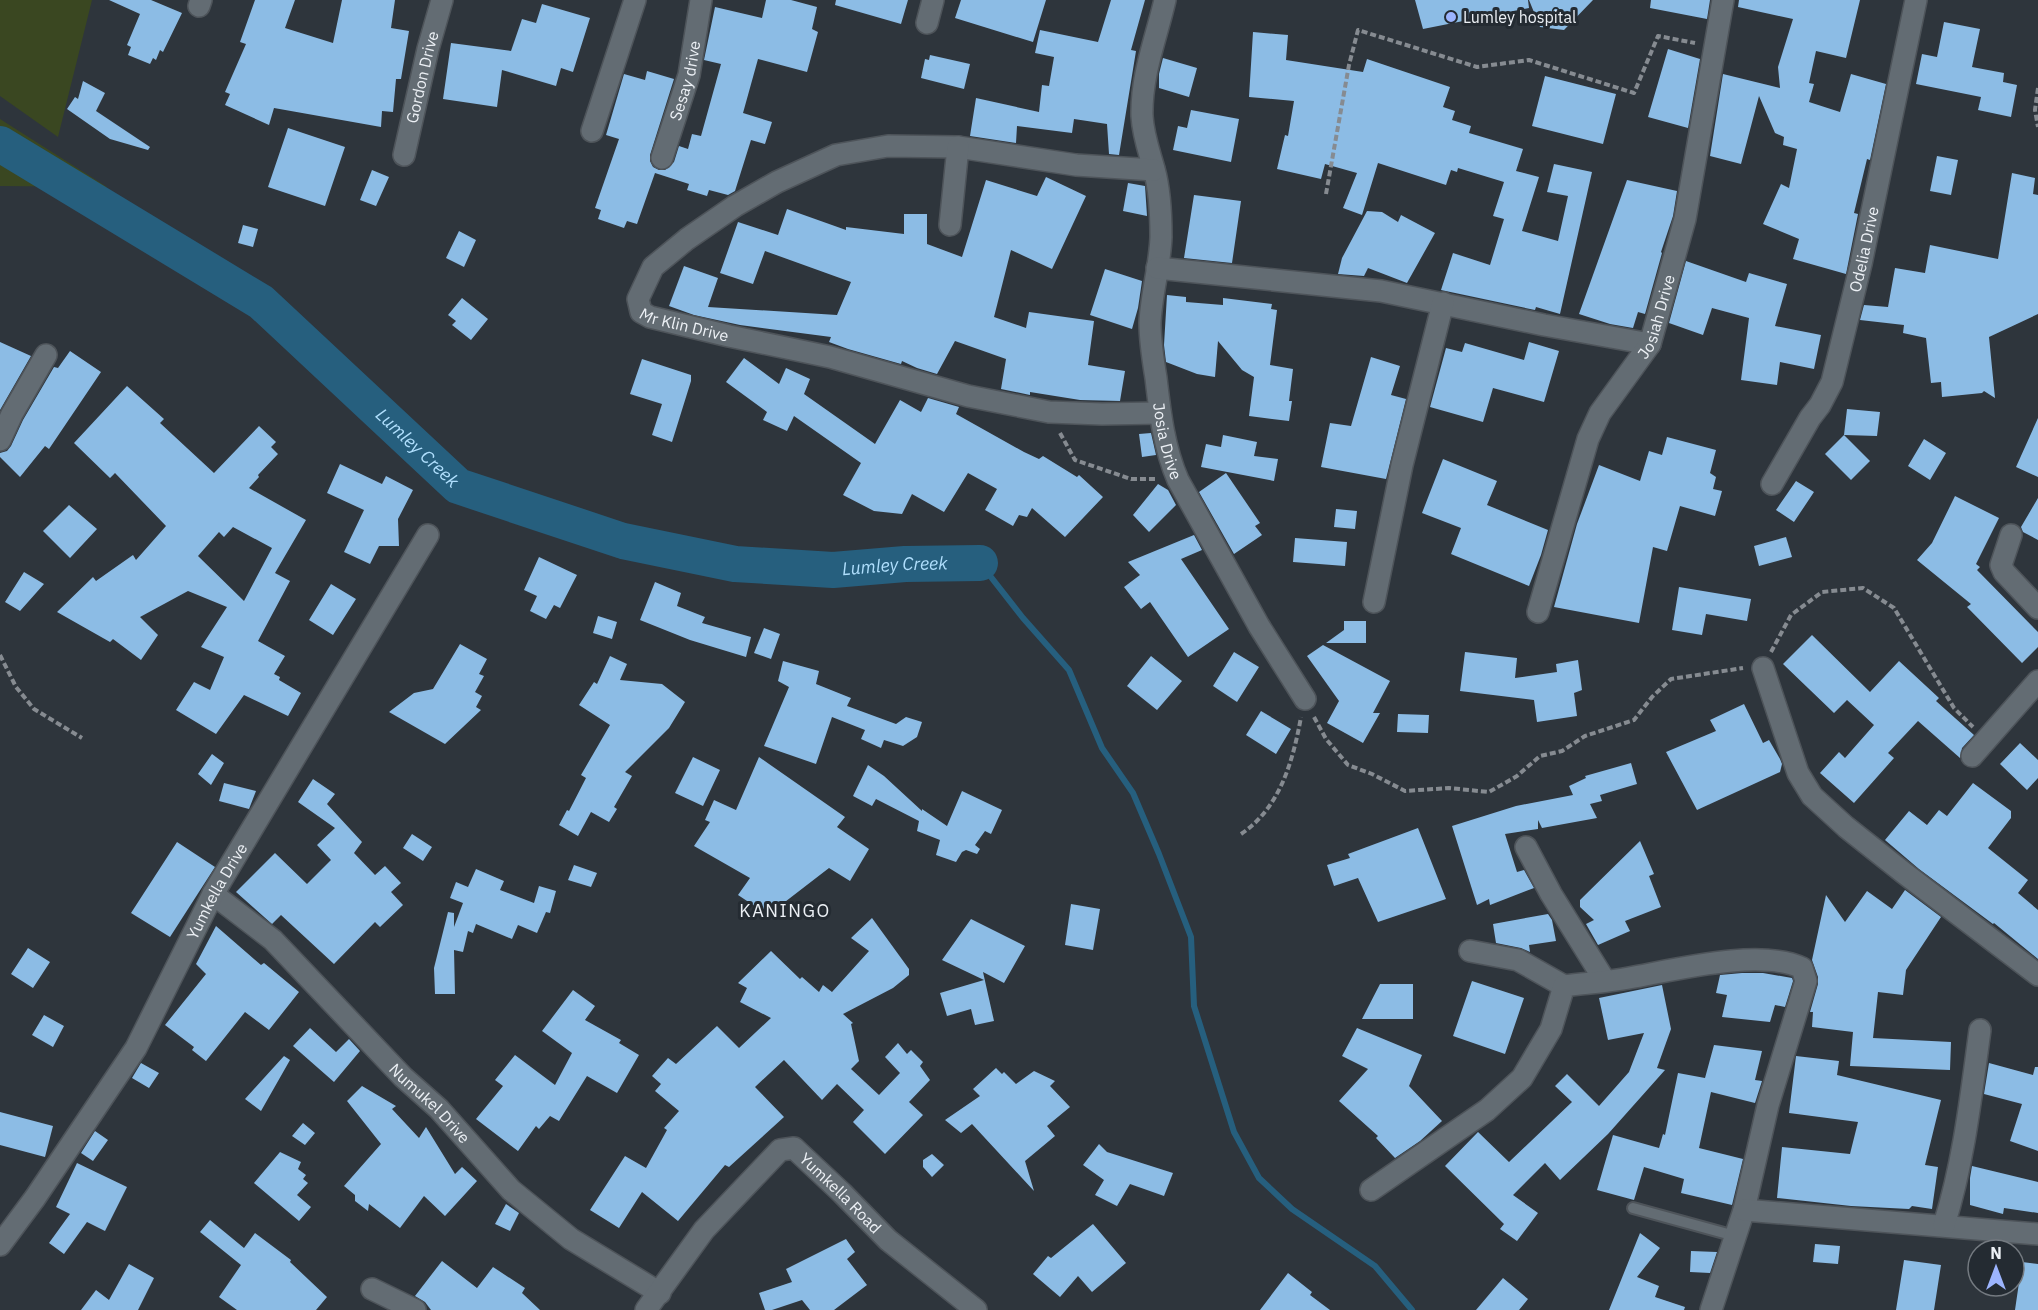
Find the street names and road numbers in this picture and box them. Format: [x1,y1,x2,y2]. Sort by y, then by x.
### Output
street label: Gordon Drive [402,28,443,125]
street label: Sesay drive [665,39,704,123]
street label: Odelia Drive [1844,204,1883,294]
street label: Josiah Drive [1633,272,1679,363]
street label: Mr Klin Drive [636,303,731,346]
street label: Josia Drive [1149,401,1187,483]
street label: Yumkella Drive [182,839,251,942]
street label: Numukel Drive [385,1059,475,1147]
street label: Yumkella Road [795,1148,886,1237]

